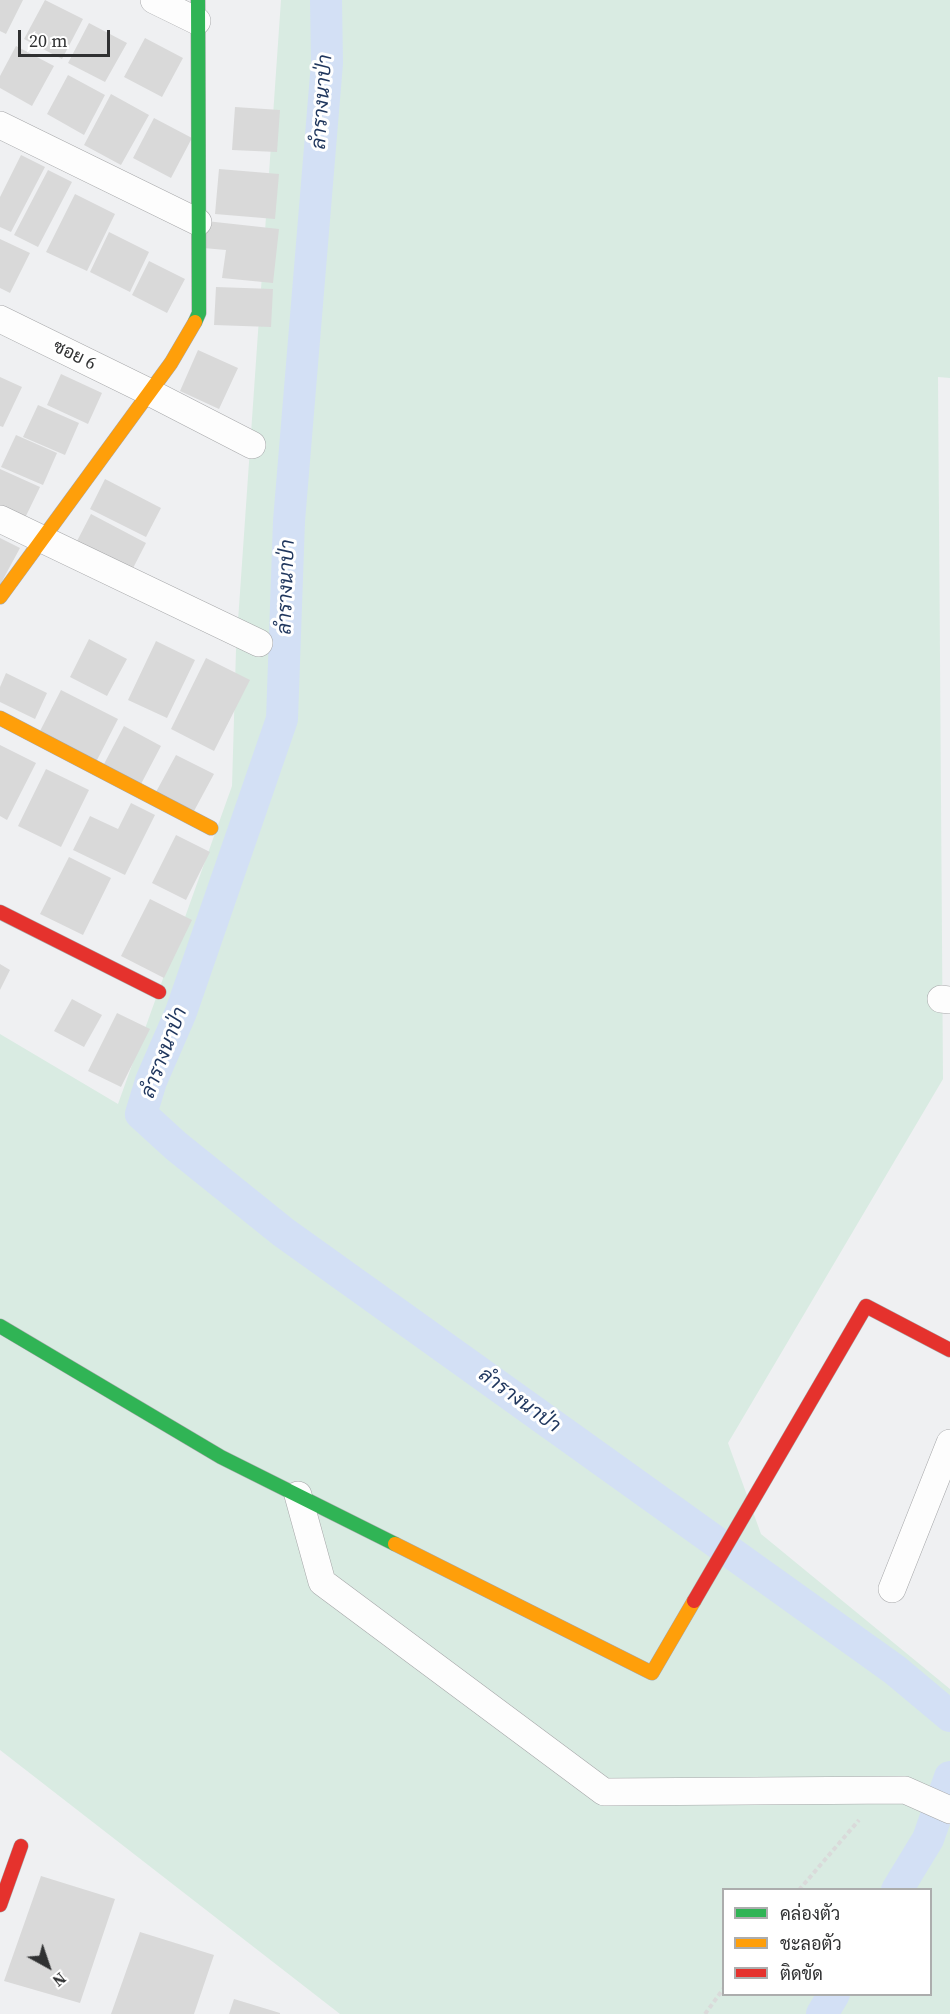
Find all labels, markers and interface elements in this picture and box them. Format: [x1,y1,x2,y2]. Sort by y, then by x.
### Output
scale bar [21,18,112,56]
text: 20 m [29,28,67,53]
water label: ลำรางนาป่า [308,54,338,150]
street label: ซอย 6 [49,336,99,376]
water label: ลำรางนาป่า [273,539,301,635]
water label: ลำรางนาป่า [137,1004,193,1102]
water label: ลำรางนาป่า [474,1363,564,1439]
legend [722,1888,932,1996]
text: คล่องตัว [780,1901,840,1926]
text: ชะลอตัว [780,1931,842,1956]
north arrow [18,1936,78,1996]
text: ติดขัด [780,1961,823,1986]
text: N [48,1968,71,1992]

